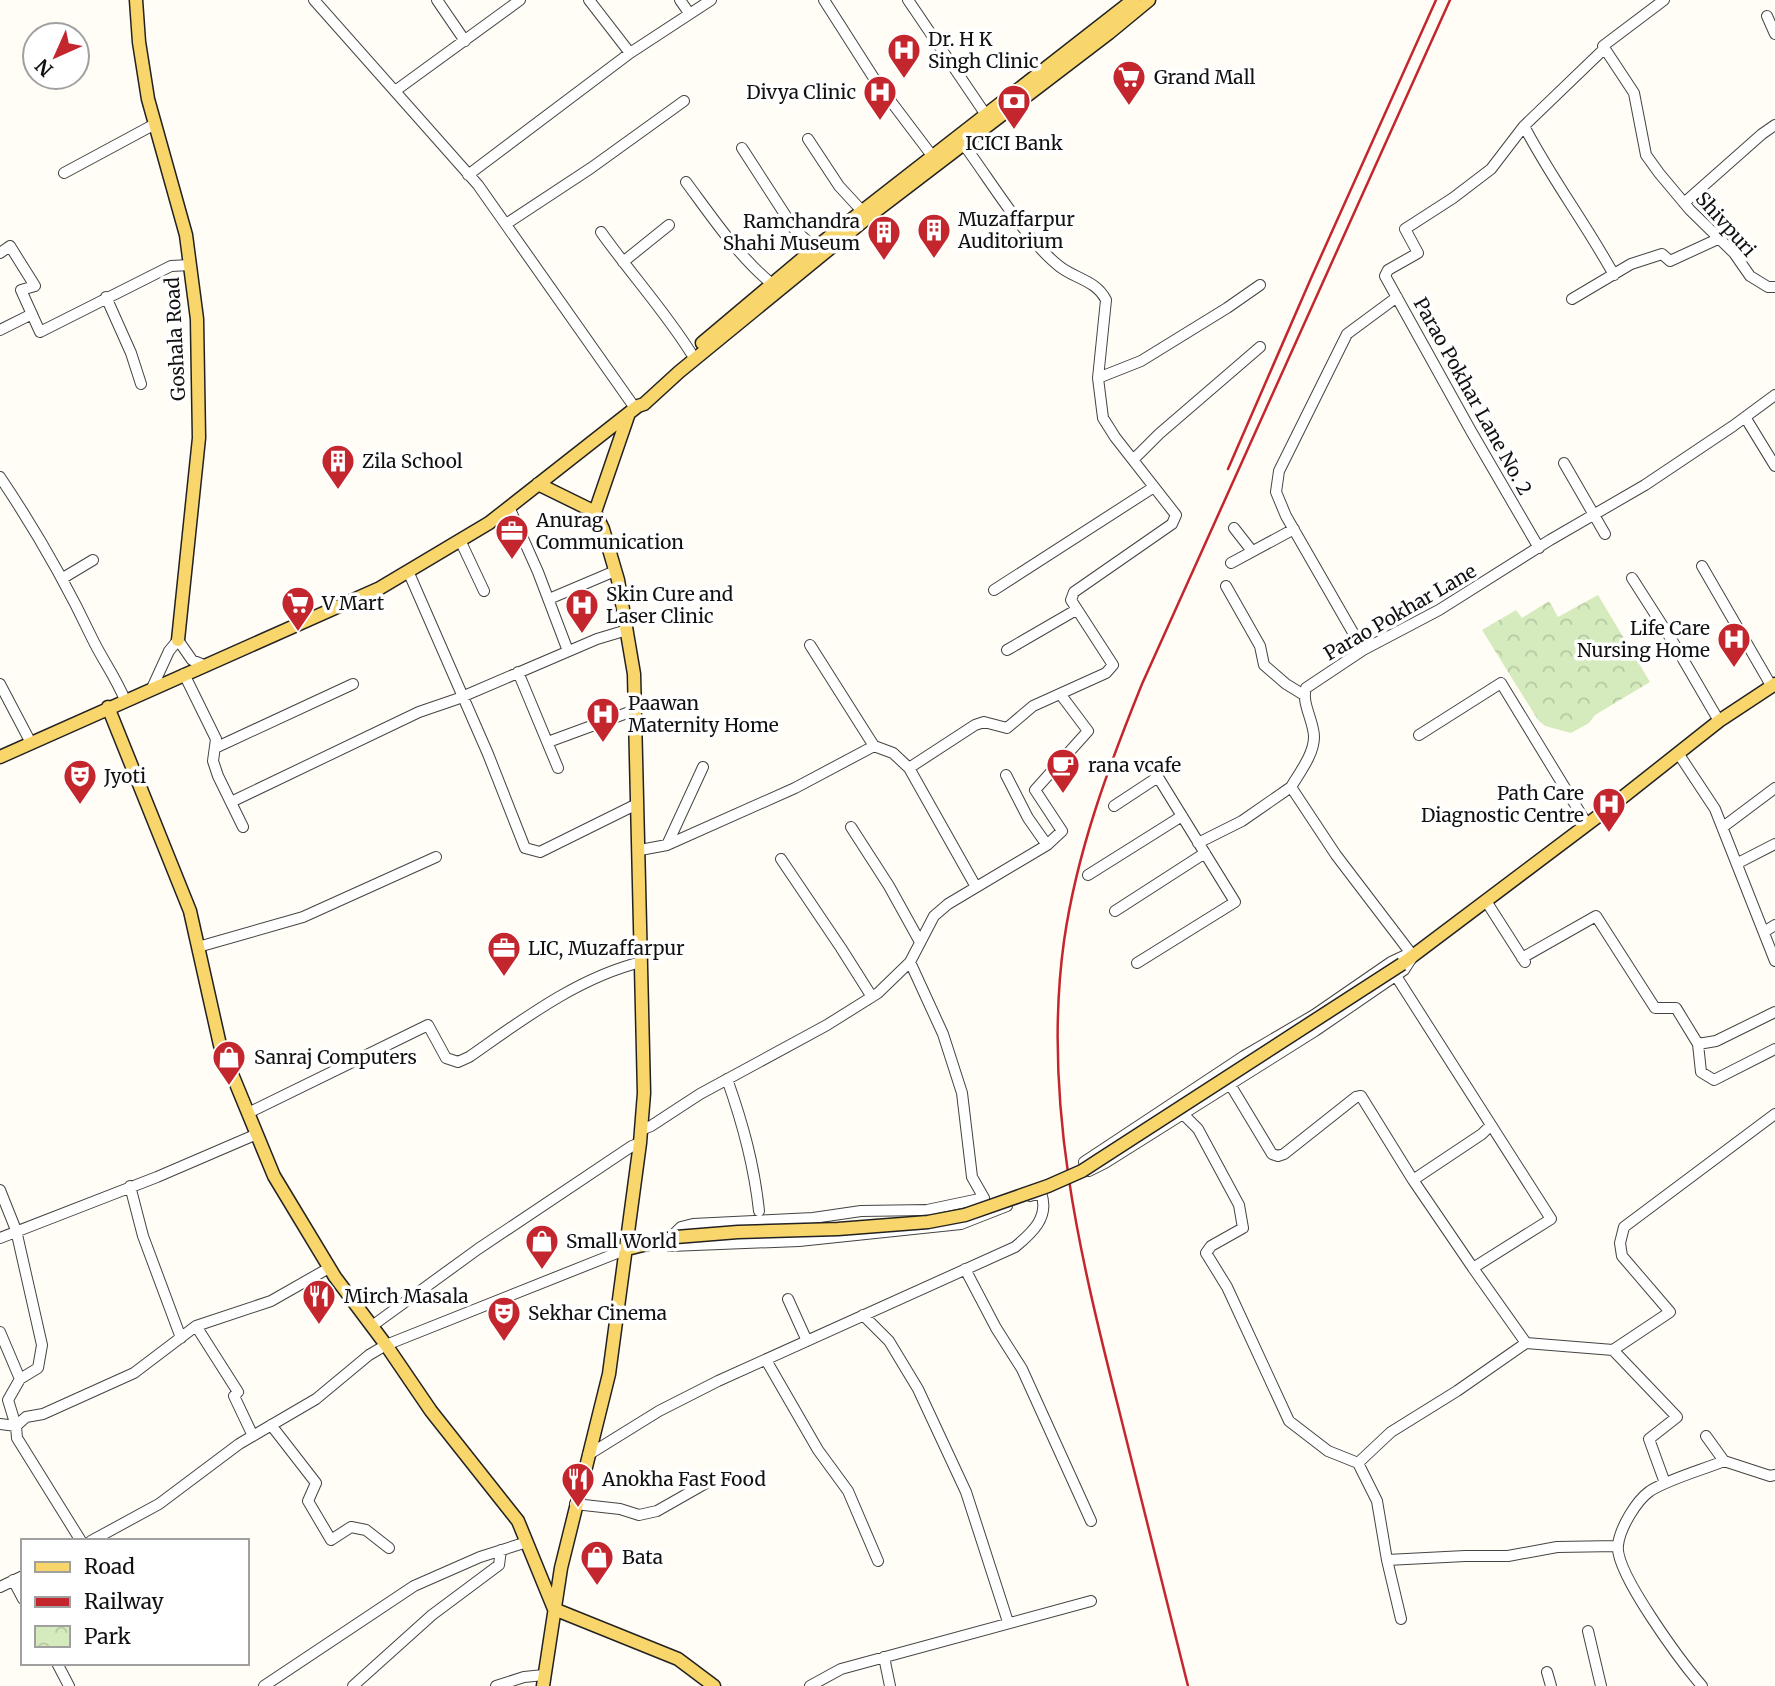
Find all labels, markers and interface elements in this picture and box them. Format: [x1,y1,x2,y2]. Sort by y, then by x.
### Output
north arrow [21,21,91,91]
place label: Dr. H K Singh Clinic [928,27,1039,73]
hospital icon: Dr. H K Singh Clinic [885,31,923,80]
text: N [30,54,58,82]
supermarket icon: Grand Mall [1110,58,1148,107]
place label: Grand Mall [1154,65,1256,89]
hospital icon: Divya Clinic [861,73,899,122]
place label: Divya Clinic [746,80,856,104]
bank icon: ICICI Bank [995,82,1033,131]
place label: ICICI Bank [965,131,1063,155]
street label: Shivpuri [1691,187,1761,261]
place label: Muzaffarpur Auditorium [957,207,1075,253]
place label: Ramchandra Shahi Museum [723,209,860,255]
building icon: Muzaffarpur Auditorium [915,211,953,260]
building icon: Ramchandra Shahi Museum [865,213,903,262]
street label: Goshala Road [160,276,190,402]
street label: Parao Pokhar Lane No. 2 [1409,293,1537,499]
building icon: Zila School [319,442,357,491]
place label: Zila School [362,449,463,473]
place label: Anurag Communication [535,508,684,554]
office icon: Anurag Communication [493,512,531,561]
street label: Parao Pokhar Lane [1320,559,1481,665]
place label: Skin Cure and Laser Clinic [606,582,733,628]
supermarket icon: V Mart [279,584,317,633]
hospital icon: Skin Cure and Laser Clinic [563,586,601,635]
place label: V Mart [321,591,385,615]
place label: Life Care Nursing Home [1577,616,1710,662]
hospital icon: Life Care Nursing Home [1715,620,1753,669]
place label: Paawan Maternity Home [628,691,779,737]
hospital icon: Paawan Maternity Home [584,695,622,744]
cafe icon: rana vcafe [1044,746,1082,795]
place label: rana vcafe [1088,753,1181,777]
theatre icon: Jyoti [61,757,99,806]
place label: Jyoti [103,764,146,788]
place label: Path Care Diagnostic Centre [1421,781,1584,827]
hospital icon: Path Care Diagnostic Centre [1590,785,1628,834]
office icon: LIC, Muzaffarpur [485,929,523,978]
place label: LIC, Muzaffarpur [528,936,685,960]
shop icon: Sanraj Computers [210,1038,248,1087]
place label: Sanraj Computers [254,1045,417,1069]
shop icon: Small World [523,1222,561,1271]
place label: Small World [566,1229,677,1253]
restaurant icon: Mirch Masala [300,1277,338,1326]
place label: Mirch Masala [344,1284,468,1308]
theatre icon: Sekhar Cinema [485,1294,523,1343]
place label: Sekhar Cinema [528,1301,667,1325]
restaurant icon: Anokha Fast Food [559,1460,597,1509]
place label: Anokha Fast Food [601,1467,766,1491]
shop icon: Bata [578,1538,616,1587]
legend [21,1539,248,1665]
place label: Bata [622,1545,663,1569]
text: Road [84,1553,135,1580]
text: Railway [84,1588,165,1615]
text: Park [84,1623,131,1650]

